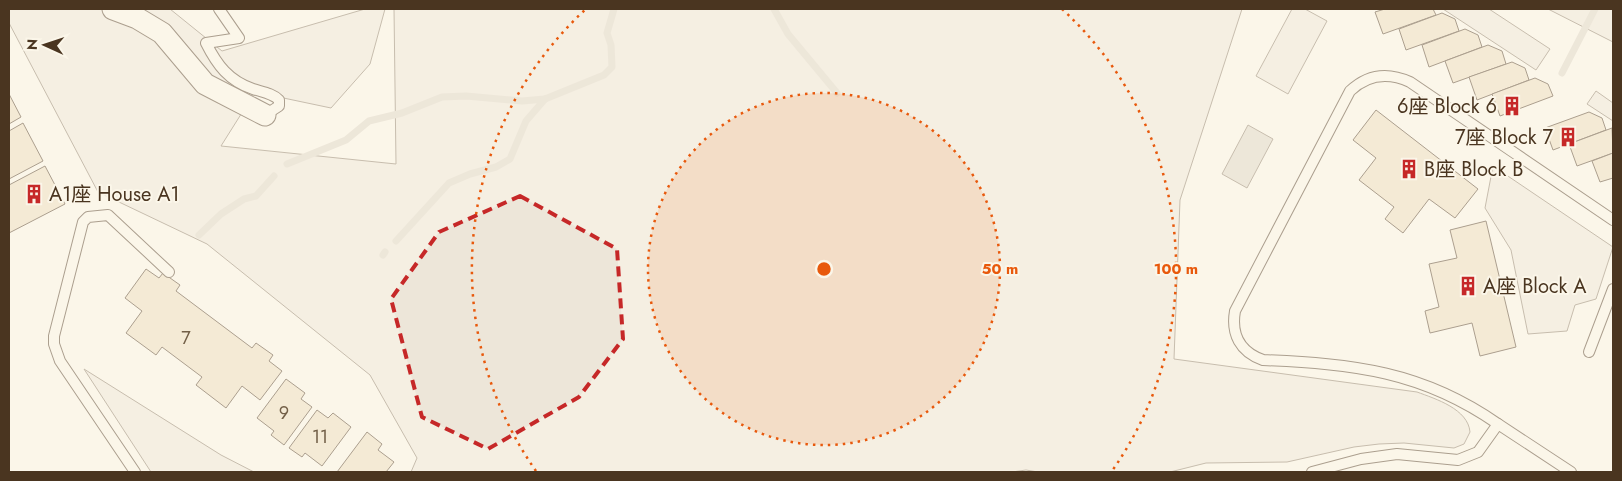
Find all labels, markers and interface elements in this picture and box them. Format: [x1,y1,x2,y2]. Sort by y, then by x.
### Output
north arrow [20,20,70,70]
text: N [22,38,42,50]
place label: 6座 Block 6 [1397,92,1497,121]
building icon: 6座 Block 6 [1501,95,1523,117]
place label: 7座 Block 7 [1455,123,1553,152]
building icon: 7座 Block 7 [1557,126,1579,148]
place label: B座 Block B [1424,155,1523,184]
building icon: B座 Block B [1398,158,1420,180]
place label: A1座 House A1 [49,180,179,209]
building icon: A1座 House A1 [23,183,45,205]
text: 50 m [982,258,1018,280]
text: 100 m [1154,258,1198,280]
centre of rings [815,260,833,278]
place label: A座 Block A [1483,272,1587,301]
building icon: A座 Block A [1457,275,1479,297]
house number: 7 [181,325,191,351]
house number: 9 [279,400,289,426]
house number: 11 [312,424,328,450]

